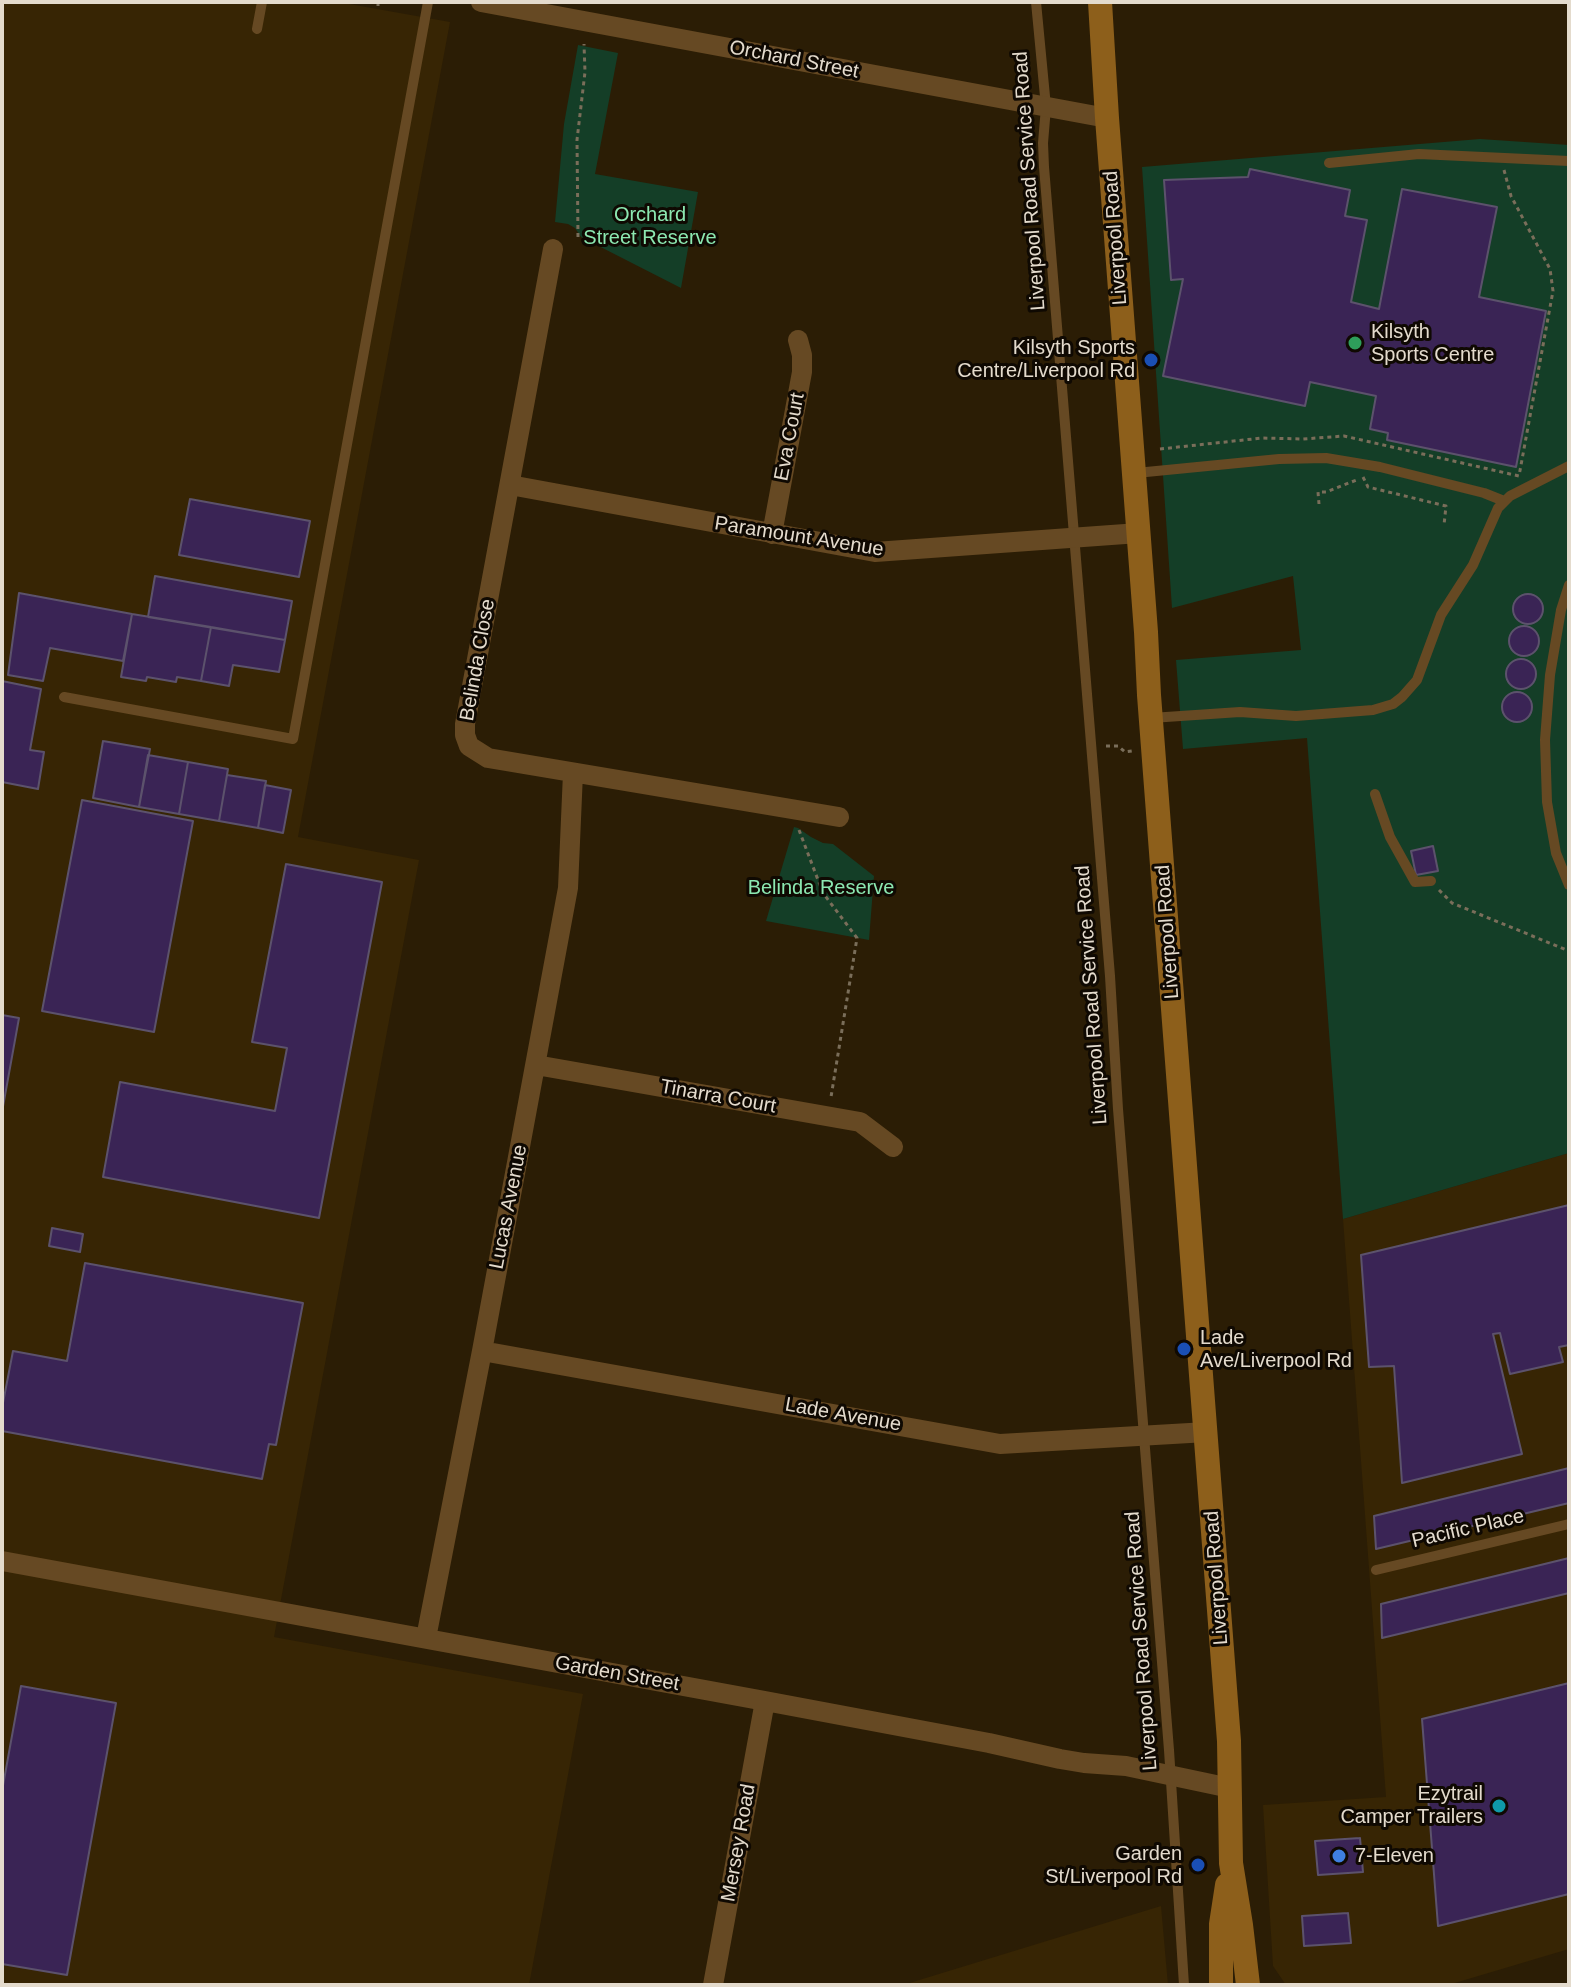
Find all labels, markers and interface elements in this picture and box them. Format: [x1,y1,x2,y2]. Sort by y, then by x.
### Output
street label: Orchard Street [727,36,861,84]
street label: Liverpool Road Service Road [1009,50,1051,312]
street label: Liverpool Road [1099,170,1133,306]
park label: Orchard Street Reserve [583,203,717,250]
place label: Kilsyth Sports Centre [1371,320,1494,367]
marker: Kilsyth Sports Centre [1346,334,1364,352]
place label: Kilsyth Sports Centre/Liverpool Rd [957,336,1135,383]
marker: Kilsyth Sports Centre/Liverpool Rd [1142,351,1160,369]
street label: Eva Court [770,391,810,483]
street label: Paramount Avenue [713,512,885,562]
street label: Belinda Close [455,597,501,723]
street label: Liverpool Road Service Road [1071,864,1113,1126]
street label: Liverpool Road [1151,864,1185,1000]
park label: Belinda Reserve [748,876,894,900]
street label: Tinarra Court [658,1075,778,1119]
street label: Lucas Avenue [485,1143,533,1271]
place label: Lade Ave/Liverpool Rd [1200,1326,1352,1373]
marker: Lade Ave/Liverpool Rd [1175,1340,1193,1358]
street label: Lade Avenue [783,1393,903,1437]
street label: Pacific Place [1410,1504,1526,1554]
street label: Liverpool Road Service Road [1121,1510,1163,1772]
street label: Liverpool Road [1200,1510,1234,1646]
street label: Garden Street [553,1651,681,1697]
street label: Mersey Road [717,1782,761,1904]
place label: Ezytrail Camper Trailers [1340,1782,1483,1829]
marker: Ezytrail Camper Trailers [1490,1797,1508,1815]
place label: Garden St/Liverpool Rd [1045,1842,1182,1889]
place label: 7-Eleven [1355,1844,1434,1868]
marker: 7-Eleven [1330,1847,1348,1865]
marker: Garden St/Liverpool Rd [1189,1856,1207,1874]

